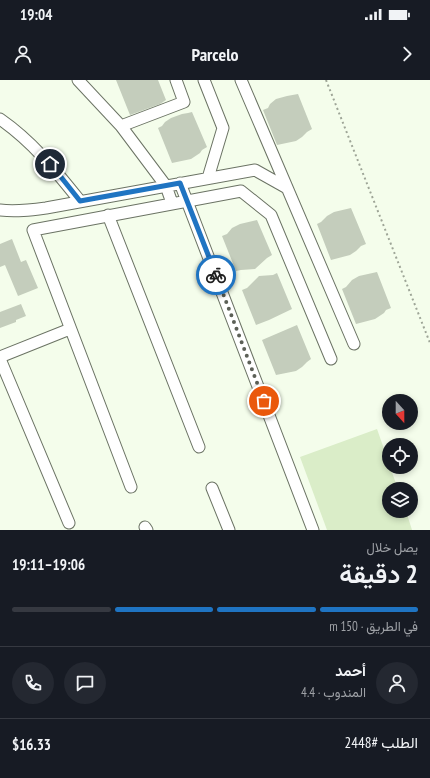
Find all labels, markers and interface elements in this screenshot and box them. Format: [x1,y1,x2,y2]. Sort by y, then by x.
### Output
text: 19:04 [20,5,52,24]
icon: person [12,43,34,65]
text: Parcelo [191,43,239,66]
icon: forward [396,43,418,65]
pin [33,147,67,181]
icon: home [39,153,61,175]
courier [196,255,236,295]
icon: bike [205,264,227,286]
pin [247,384,281,418]
icon: bag [253,390,275,412]
north arrow [382,394,418,430]
map controls [382,394,418,518]
button: locate [382,438,418,474]
button: layers [382,482,418,518]
text: يصل خلال [366,539,418,556]
text: 19:06–19:11 [12,555,85,574]
text: 2 دقيقة [339,557,418,590]
text: في الطريق · 150 m [329,618,418,635]
text: أحمد [335,661,366,680]
button: phone [12,662,54,704]
button: chat [64,662,106,704]
button: person [376,662,418,704]
text: المندوب · 4.4 [301,684,366,701]
text: الطلب #2448 [344,733,418,752]
text: $16.33 [12,735,51,754]

